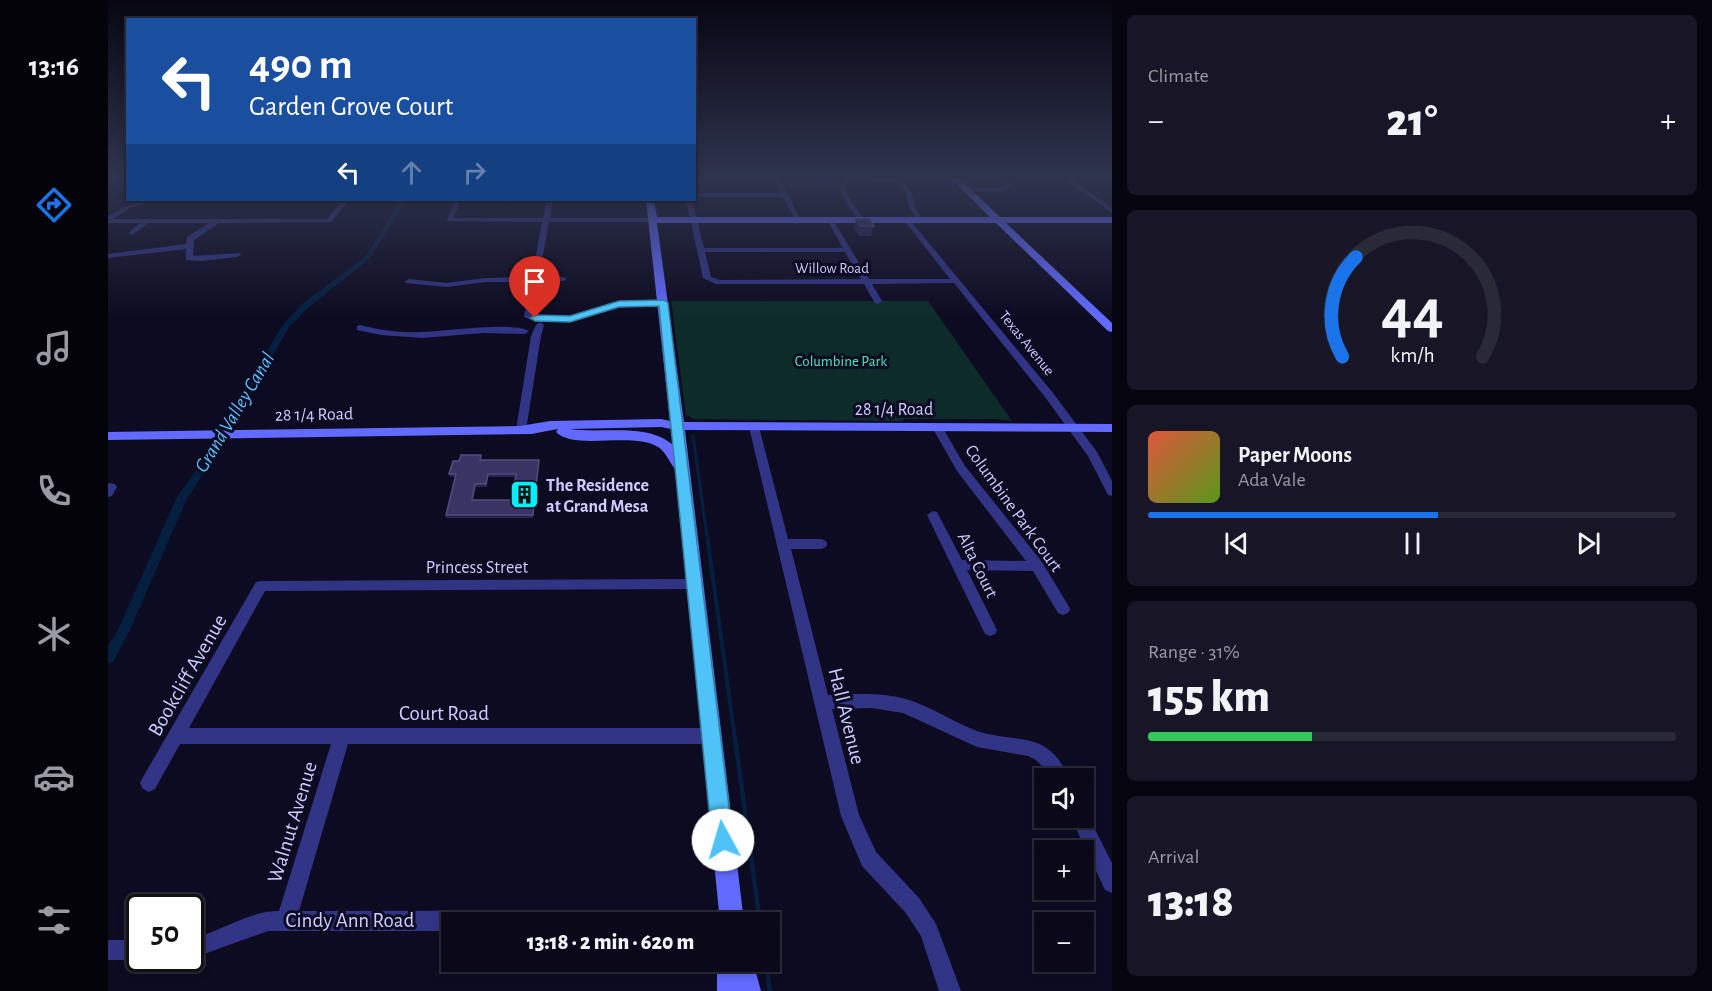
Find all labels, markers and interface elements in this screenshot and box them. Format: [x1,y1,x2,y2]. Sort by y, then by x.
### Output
icon: left [150,42,228,120]
text: 490 m [249,44,353,86]
text: 13:16 [29,53,79,80]
text: Climate [1148,66,1209,86]
text: Garden Grove Court [249,93,453,120]
text: 21° [1386,99,1438,144]
text: − [1148,105,1164,138]
text: + [1660,105,1676,138]
icon: left [332,156,365,189]
icon: ahead [395,156,428,189]
icon: right [458,156,491,189]
icon: directions [33,184,75,226]
pin [509,256,560,318]
street label: Willow Road [795,261,869,276]
icon: arrive [518,265,551,298]
text: 44 [1381,281,1443,343]
street label: Texas Avenue [996,308,1057,378]
icon: music [33,327,75,369]
text: km/h [1390,346,1434,367]
water label: Grand Valley Canal [191,349,278,476]
park label: Columbine Park [795,354,887,369]
street label: 28 1/4 Road [855,401,933,419]
street label: 28 1/4 Road [275,405,353,425]
street label: Columbine Park Court [961,442,1065,576]
text: Paper Moons [1238,444,1352,466]
icon: phone [33,470,75,512]
text: Ada Vale [1238,470,1306,490]
place label: The Residence at Grand Mesa [546,477,649,516]
building icon: The Residence at Grand Mesa [509,479,541,511]
icon: previous [1220,527,1253,560]
icon: pause [1396,527,1429,560]
icon: next [1572,527,1605,560]
street label: Alta Court [954,530,1001,601]
street label: Princess Street [426,559,528,577]
street label: Bookcliff Avenue [144,611,231,740]
icon: climate [33,613,75,655]
text: Range · 31% [1148,642,1240,662]
street label: Hall Avenue [824,666,869,767]
text: 155 km [1148,675,1270,720]
street label: Court Road [399,703,489,724]
icon: car [33,756,75,798]
street label: Walnut Avenue [264,759,321,885]
map controls [1034,768,1094,972]
button: sound [1034,768,1094,828]
position arrow [691,808,755,872]
button: + [1034,840,1094,900]
text: Arrival [1148,847,1199,867]
text: 13:18 [1148,880,1234,925]
speed limit sign: 50 [126,894,204,972]
icon: filters [33,899,75,941]
street label: Cindy Ann Road [286,910,414,931]
button: − [1034,912,1094,972]
text: 13:18 · 2 min · 620 m [527,931,694,953]

